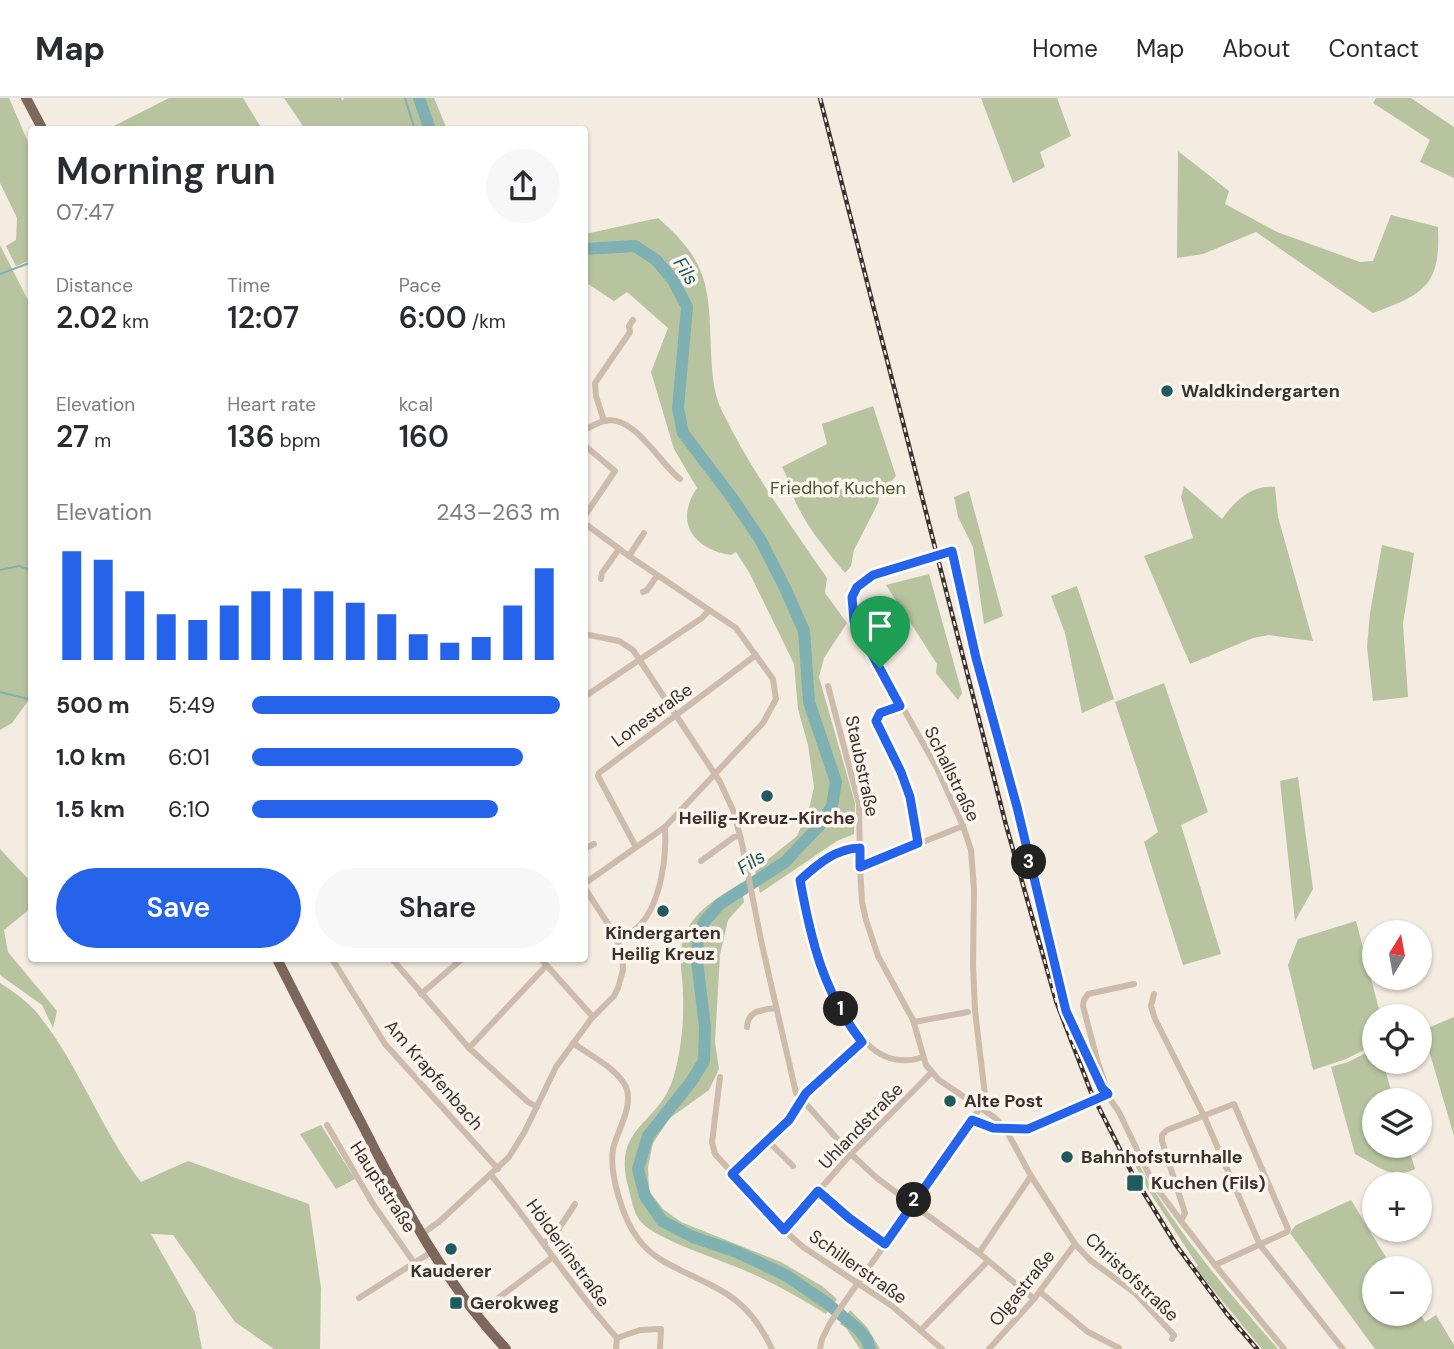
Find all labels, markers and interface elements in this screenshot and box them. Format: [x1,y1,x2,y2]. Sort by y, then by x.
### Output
text: Map [35,27,105,70]
text: Home [1032,33,1098,64]
text: Map [1136,33,1184,64]
text: About [1222,33,1291,64]
text: Contact [1329,33,1419,64]
text: Morning run [56,146,276,196]
button: share [486,149,560,223]
text: 07:47 [56,197,115,227]
water label: Fils [668,252,704,290]
text: Distance [56,273,133,298]
text: Time [227,273,270,298]
text: Pace [399,273,441,298]
text: 2.02 [56,298,117,337]
text: 12:07 [227,298,299,337]
text: 6:00 [399,298,467,337]
text: km [117,309,149,334]
text: /km [467,309,506,334]
place label: Waldkindergarten [1181,379,1340,403]
marker: Waldkindergarten [1159,383,1175,399]
text: Elevation [56,392,135,417]
text: Heart rate [227,392,316,417]
text: kcal [399,392,433,417]
text: 27 [56,417,89,456]
text: 136 [227,417,275,456]
text: 160 [399,417,449,456]
text: m [89,428,111,453]
text: bpm [275,428,321,453]
park label: Friedhof Kuchen [770,476,906,500]
text: Elevation [56,497,152,527]
text: 243–263 m [436,497,560,527]
pin [850,596,910,668]
icon: arrive [861,607,899,645]
street label: Lonestraße [607,678,697,752]
text: 500 m [56,690,130,720]
text: 5:49 [168,690,215,720]
street label: Staubstraße [840,713,884,819]
street label: Schallstraße [919,722,985,826]
text: 1.0 km [56,742,126,772]
text: 6:01 [168,742,210,772]
marker: Heilig-Kreuz-Kirche [759,788,775,804]
text: 1.5 km [56,794,125,824]
text: 6:10 [168,794,210,824]
place label: Heilig-Kreuz-Kirche [679,806,855,830]
water label: Fils [732,844,770,880]
pin: 3 [1012,844,1046,880]
text: 3 [1023,849,1034,874]
button: Save [56,868,301,948]
button: Share [315,868,560,948]
marker: Kindergarten Heilig Kreuz [655,903,671,919]
north arrow [1362,920,1432,990]
map controls [1362,920,1432,1326]
place label: Kindergarten Heilig Kreuz [605,921,721,966]
pin: 1 [824,992,858,1026]
text: 1 [837,996,844,1021]
button: locate [1362,1004,1432,1074]
street label: Am Krapfenbach [379,1015,489,1135]
street label: Uhlandstraße [814,1078,908,1174]
button: layers [1362,1088,1432,1158]
place label: Alte Post [964,1089,1043,1113]
marker: Alte Post [942,1093,958,1109]
street label: Hauptstraße [345,1137,421,1237]
place label: Bahnhofsturnhalle [1081,1145,1243,1169]
marker: Bahnhofsturnhalle [1059,1149,1075,1165]
place label: Kuchen (Fils) [1151,1171,1266,1195]
button: + [1362,1172,1432,1242]
marker: Kuchen (Fils) [1125,1173,1145,1193]
pin: 2 [897,1182,932,1218]
text: 2 [908,1187,919,1212]
street label: Hölderlinstraße [521,1194,615,1312]
street label: Schillerstraße [804,1224,912,1310]
street label: Christofstraße [1080,1227,1184,1327]
marker: Kauderer [443,1241,459,1257]
street label: Olgastraße [984,1245,1060,1331]
button: − [1362,1256,1432,1326]
place label: Kauderer [411,1259,491,1283]
place label: Gerokweg [470,1291,559,1315]
marker: Gerokweg [448,1295,464,1311]

